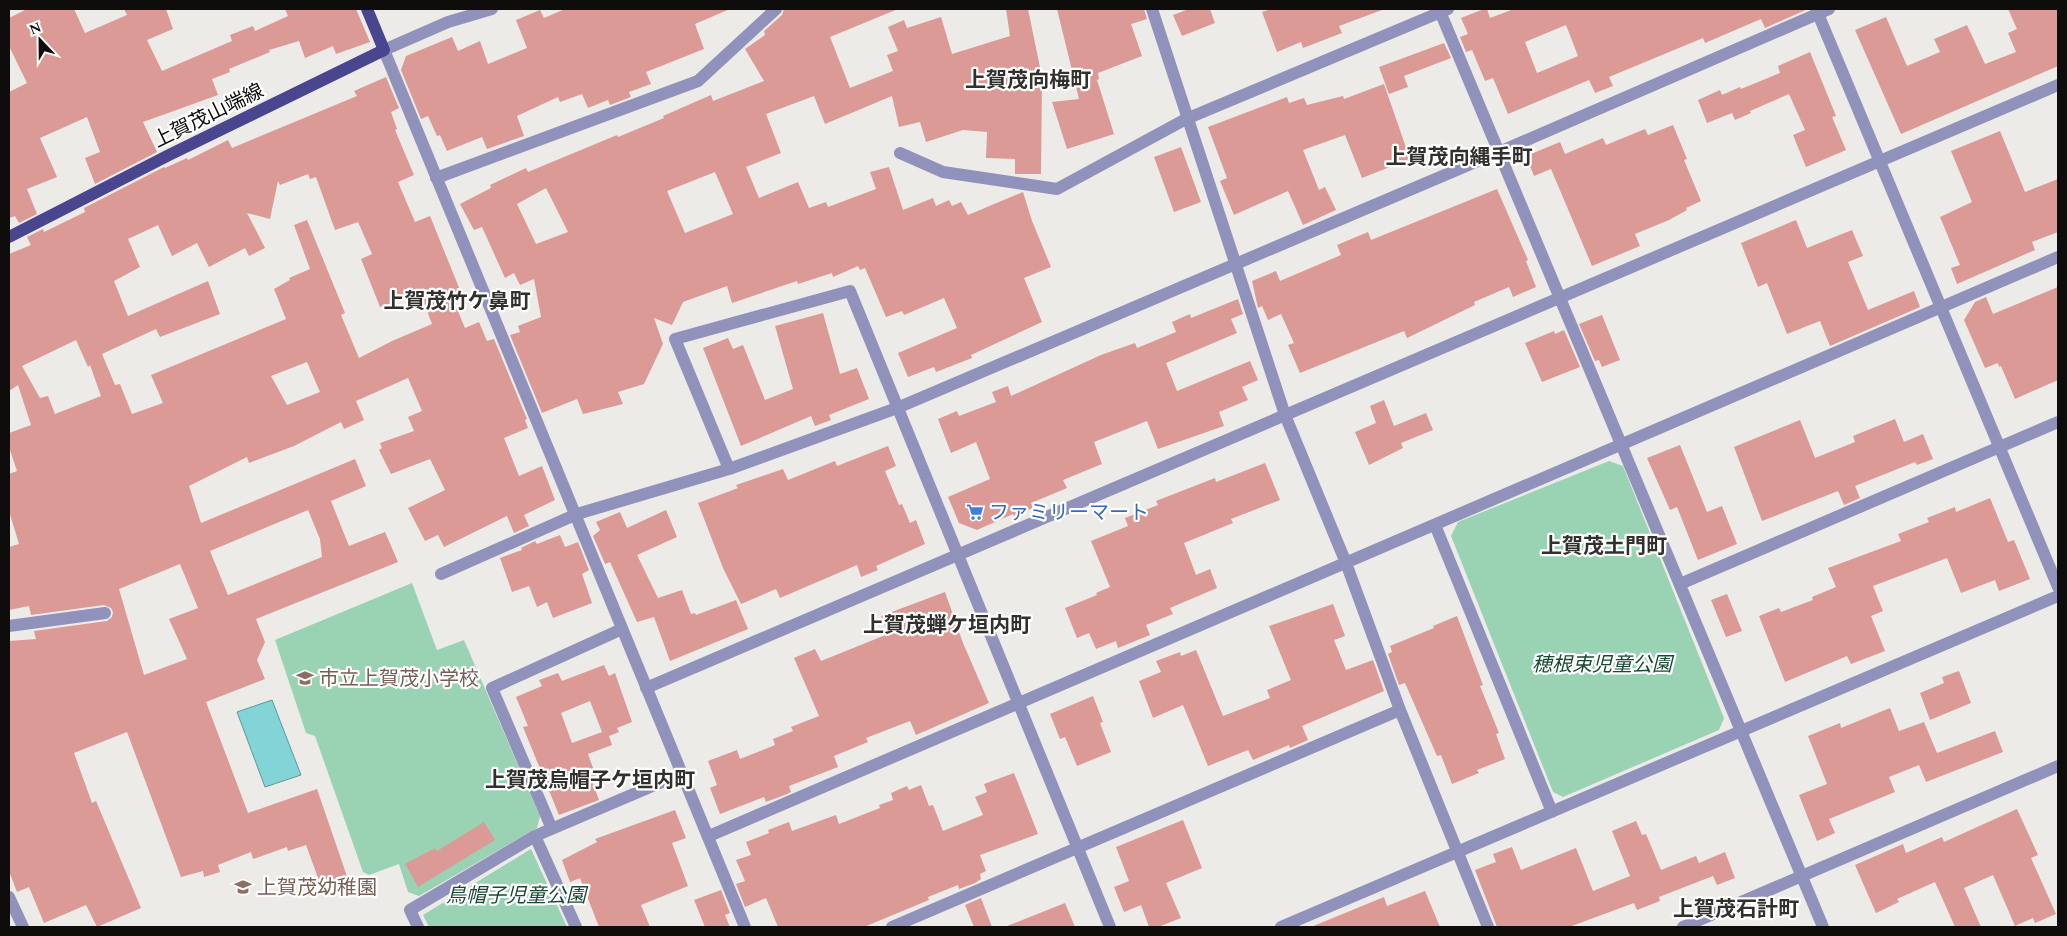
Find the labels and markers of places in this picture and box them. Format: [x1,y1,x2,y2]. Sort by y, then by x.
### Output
place label: ファミリーマート [989,498,1149,528]
supermarket icon: ファミリーマート [965,502,985,522]
place label: 市立上賀茂小学校 [319,664,479,694]
school or university icon: 市立上賀茂小学校 [295,668,315,688]
place label: 上賀茂幼稚園 [257,873,377,903]
school or university icon: 上賀茂幼稚園 [233,877,253,897]

